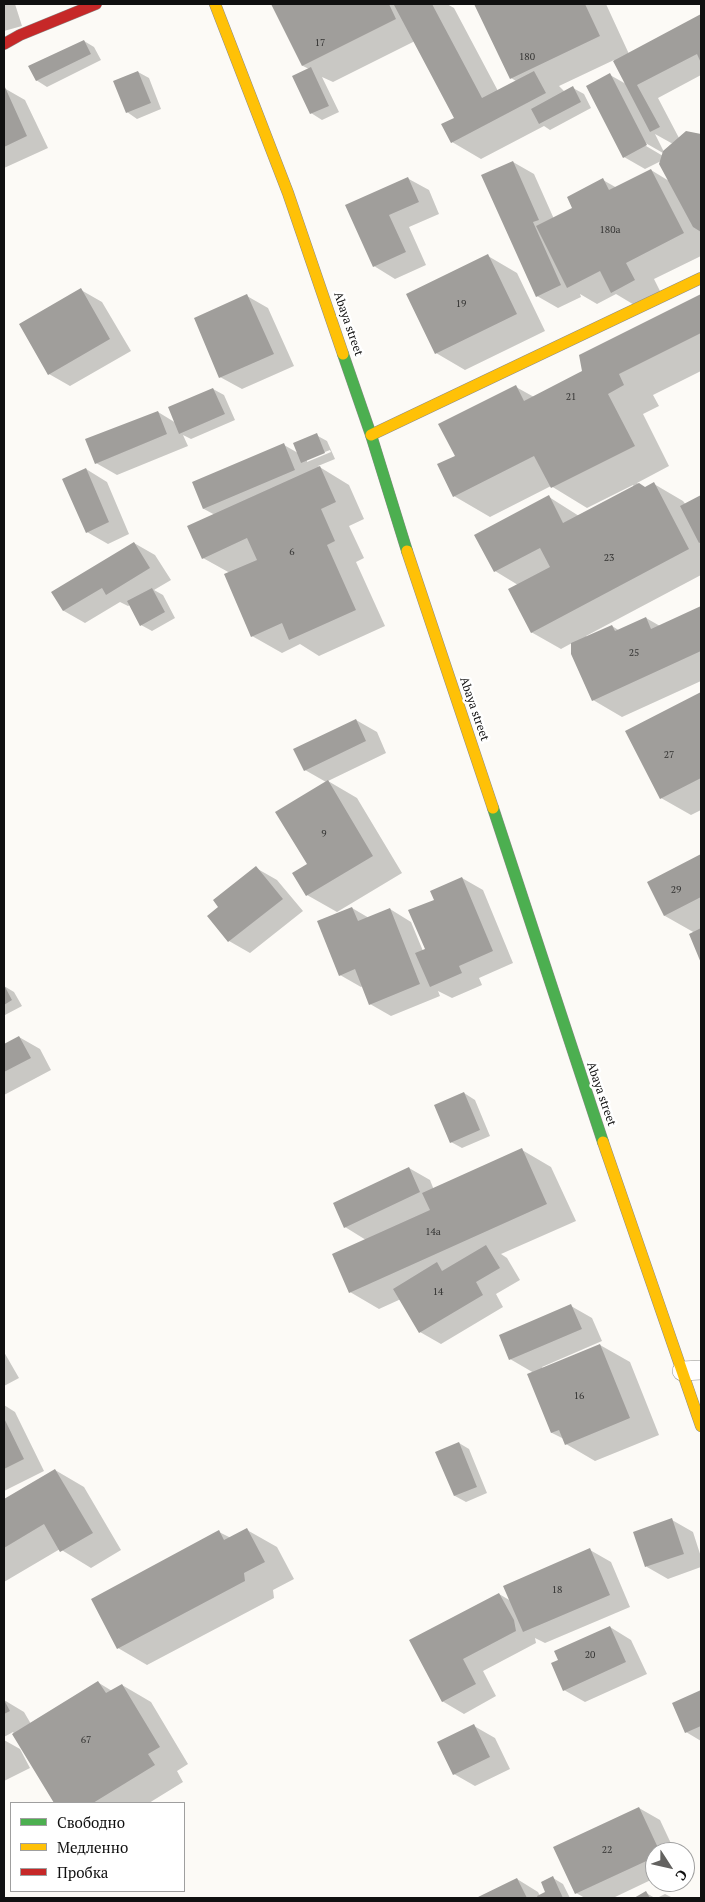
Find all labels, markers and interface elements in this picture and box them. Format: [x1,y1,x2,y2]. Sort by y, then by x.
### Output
house number: 17 [315,37,325,49]
house number: 180 [519,51,535,63]
house number: 180а [599,224,621,236]
street label: Abaya street [330,290,366,358]
house number: 19 [456,298,466,310]
house number: 21 [566,391,576,403]
house number: 6 [289,546,295,558]
house number: 23 [604,552,614,564]
house number: 25 [629,647,639,659]
street label: Abaya street [456,675,492,743]
house number: 27 [664,749,674,761]
house number: 9 [321,828,327,840]
house number: 29 [671,884,681,896]
street label: Abaya street [583,1060,619,1128]
house number: 14а [425,1226,441,1238]
house number: 14 [433,1286,443,1298]
house number: 16 [574,1390,584,1402]
house number: 18 [552,1584,562,1596]
house number: 20 [585,1649,595,1661]
house number: 67 [81,1734,91,1746]
legend [10,1802,185,1892]
text: Свободно [57,1812,125,1832]
text: Медленно [57,1837,128,1857]
north arrow [645,1842,695,1892]
house number: 22 [602,1844,612,1856]
text: Пробка [57,1862,108,1882]
text: С [671,1866,692,1885]

